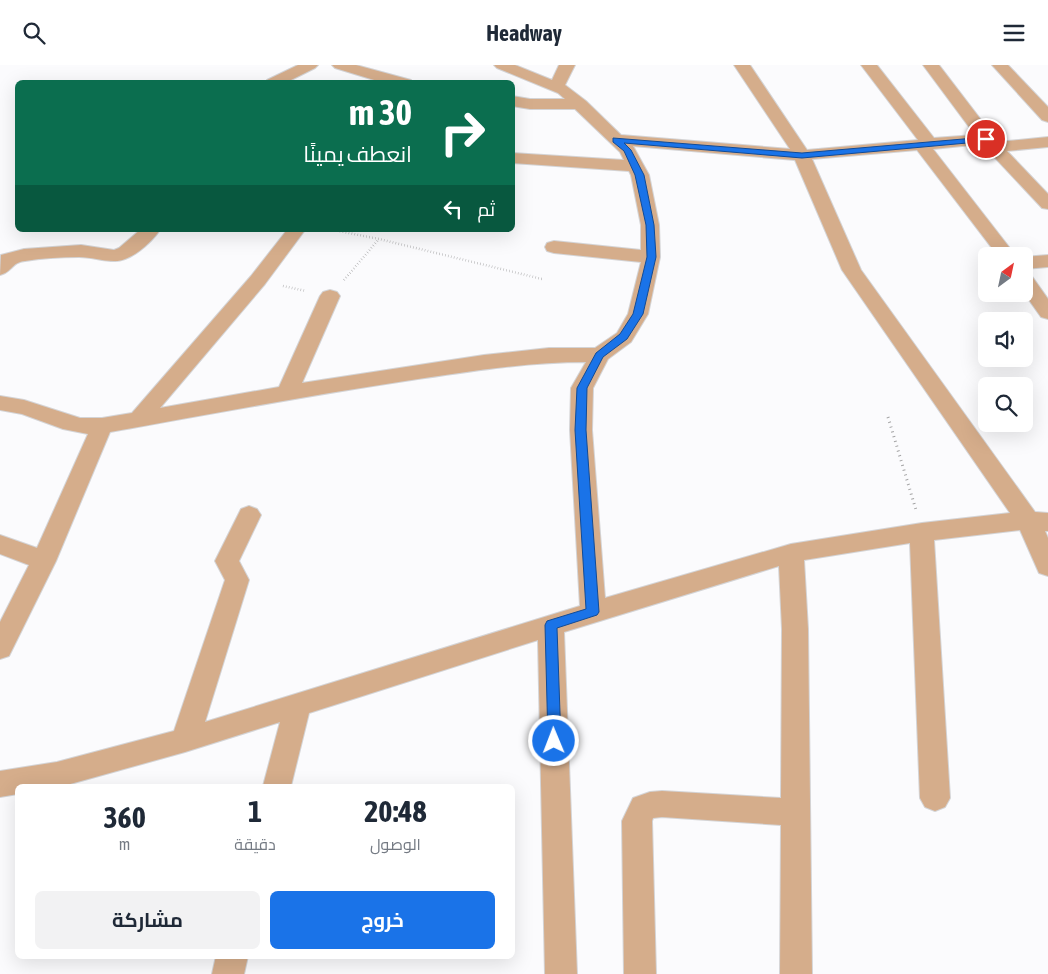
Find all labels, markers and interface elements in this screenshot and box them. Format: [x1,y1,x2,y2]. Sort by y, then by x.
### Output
icon: search [20,19,48,47]
icon: menu [1000,19,1028,47]
text: Headway [486,20,562,46]
text: 30 m [349,92,412,132]
icon: right [430,100,495,165]
pin [965,118,1007,160]
icon: arrive [972,125,1000,153]
text: انعطف يمينًا [303,141,412,167]
icon: left [439,195,467,223]
text: ثم [477,198,495,220]
north arrow [978,247,1032,303]
map controls [978,247,1033,432]
button: sound [978,312,1033,367]
button: search [978,377,1033,432]
position arrow [527,714,579,766]
text: 1 [248,794,262,828]
text: 20:48 [364,794,427,828]
text: 360 [103,800,146,834]
text: m [119,835,130,853]
text: دقيقة [234,835,276,853]
text: الوصول [370,835,421,853]
button: مشاركة [35,891,260,949]
button: خروج [270,891,495,949]

